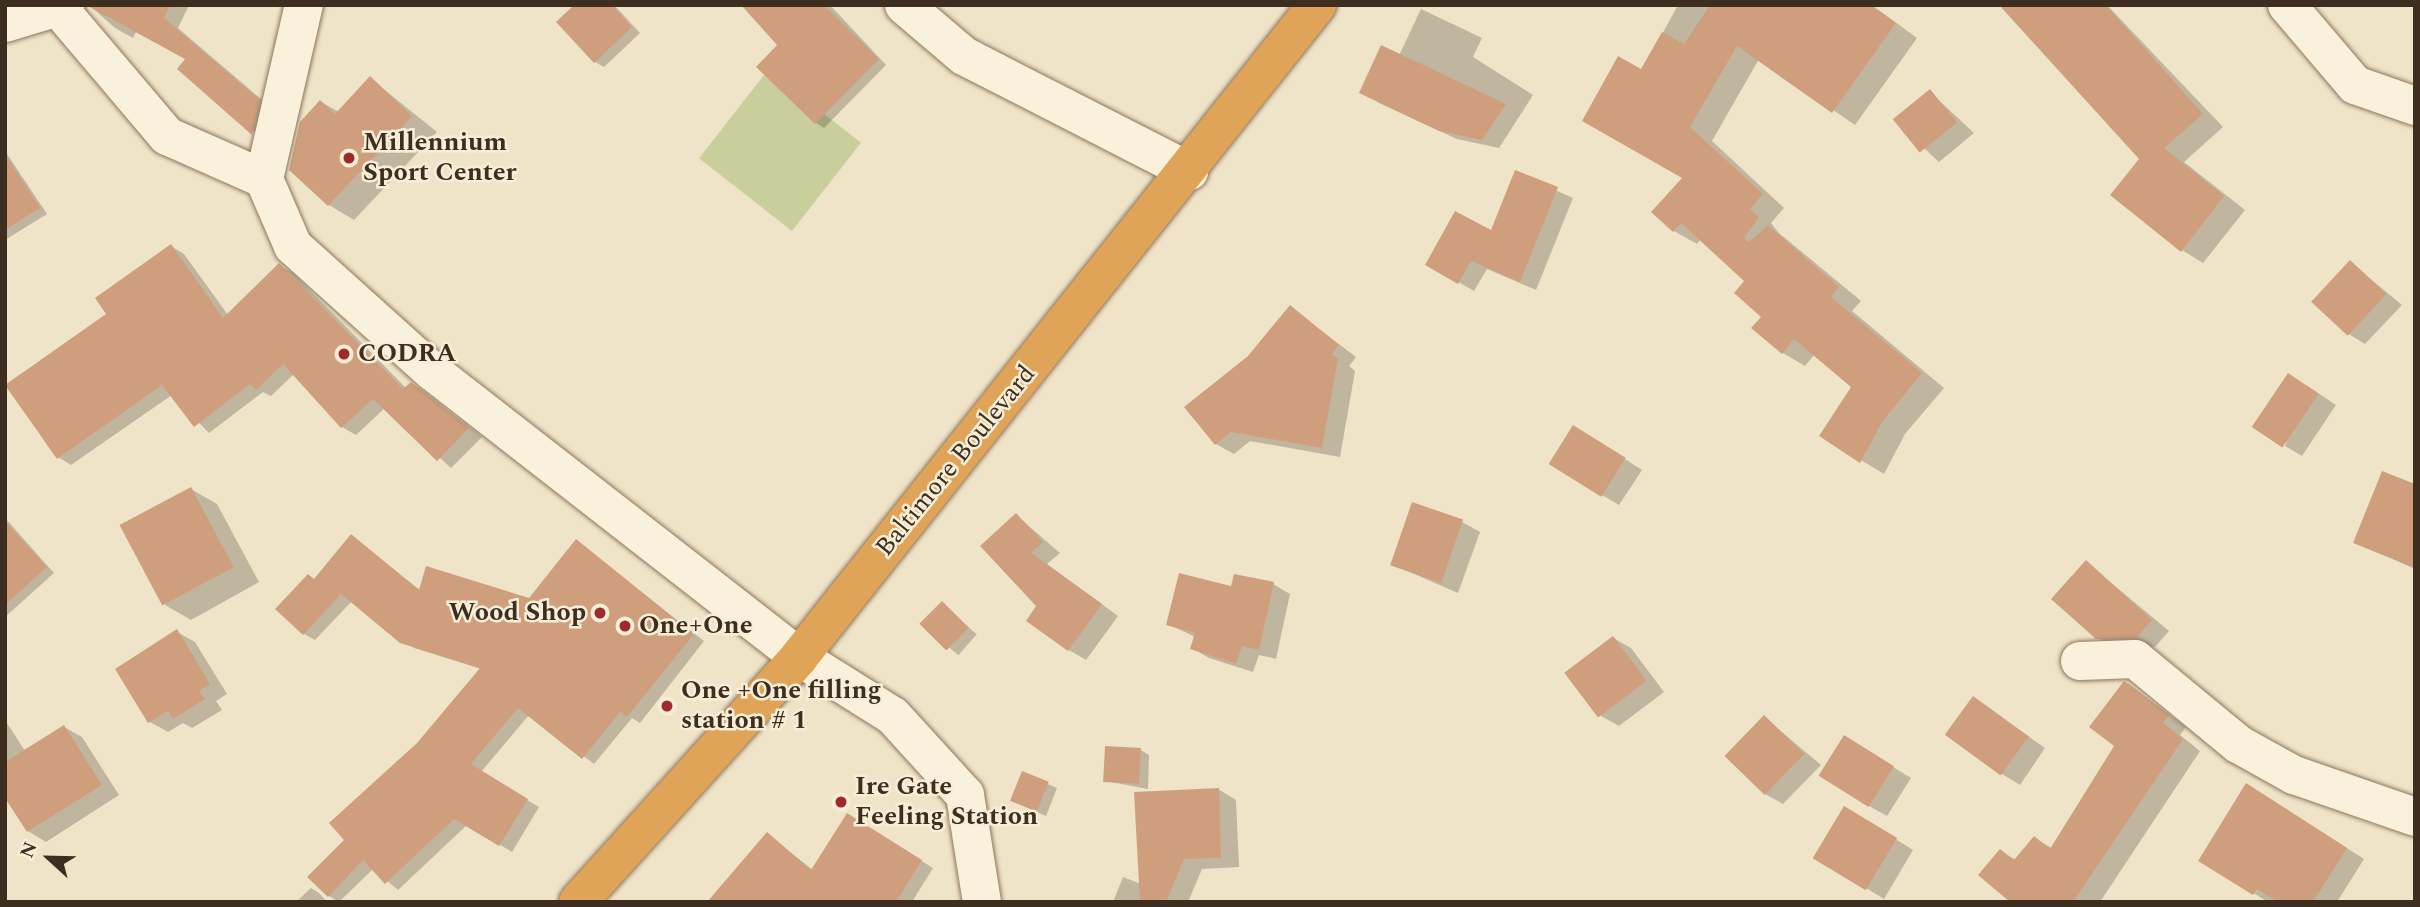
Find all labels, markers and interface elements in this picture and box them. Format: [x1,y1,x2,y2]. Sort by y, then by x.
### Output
place label: Millennium Sport Center [363,127,517,188]
marker: Millennium Sport Center [341,150,357,166]
place label: CODRA [358,338,456,370]
marker: CODRA [336,346,352,362]
street label: Baltimore Boulevard [869,359,1043,563]
place label: Wood Shop [448,597,586,629]
marker: Wood Shop [592,605,608,621]
place label: One+One [639,610,753,642]
marker: One+One [617,618,633,634]
place label: One +One filling station # 1 [681,675,882,736]
marker: One +One filling station # 1 [659,698,675,714]
place label: Ire Gate Feeling Station [855,771,1038,832]
marker: Ire Gate Feeling Station [833,794,849,810]
north arrow [14,823,84,893]
text: N [13,837,45,863]

